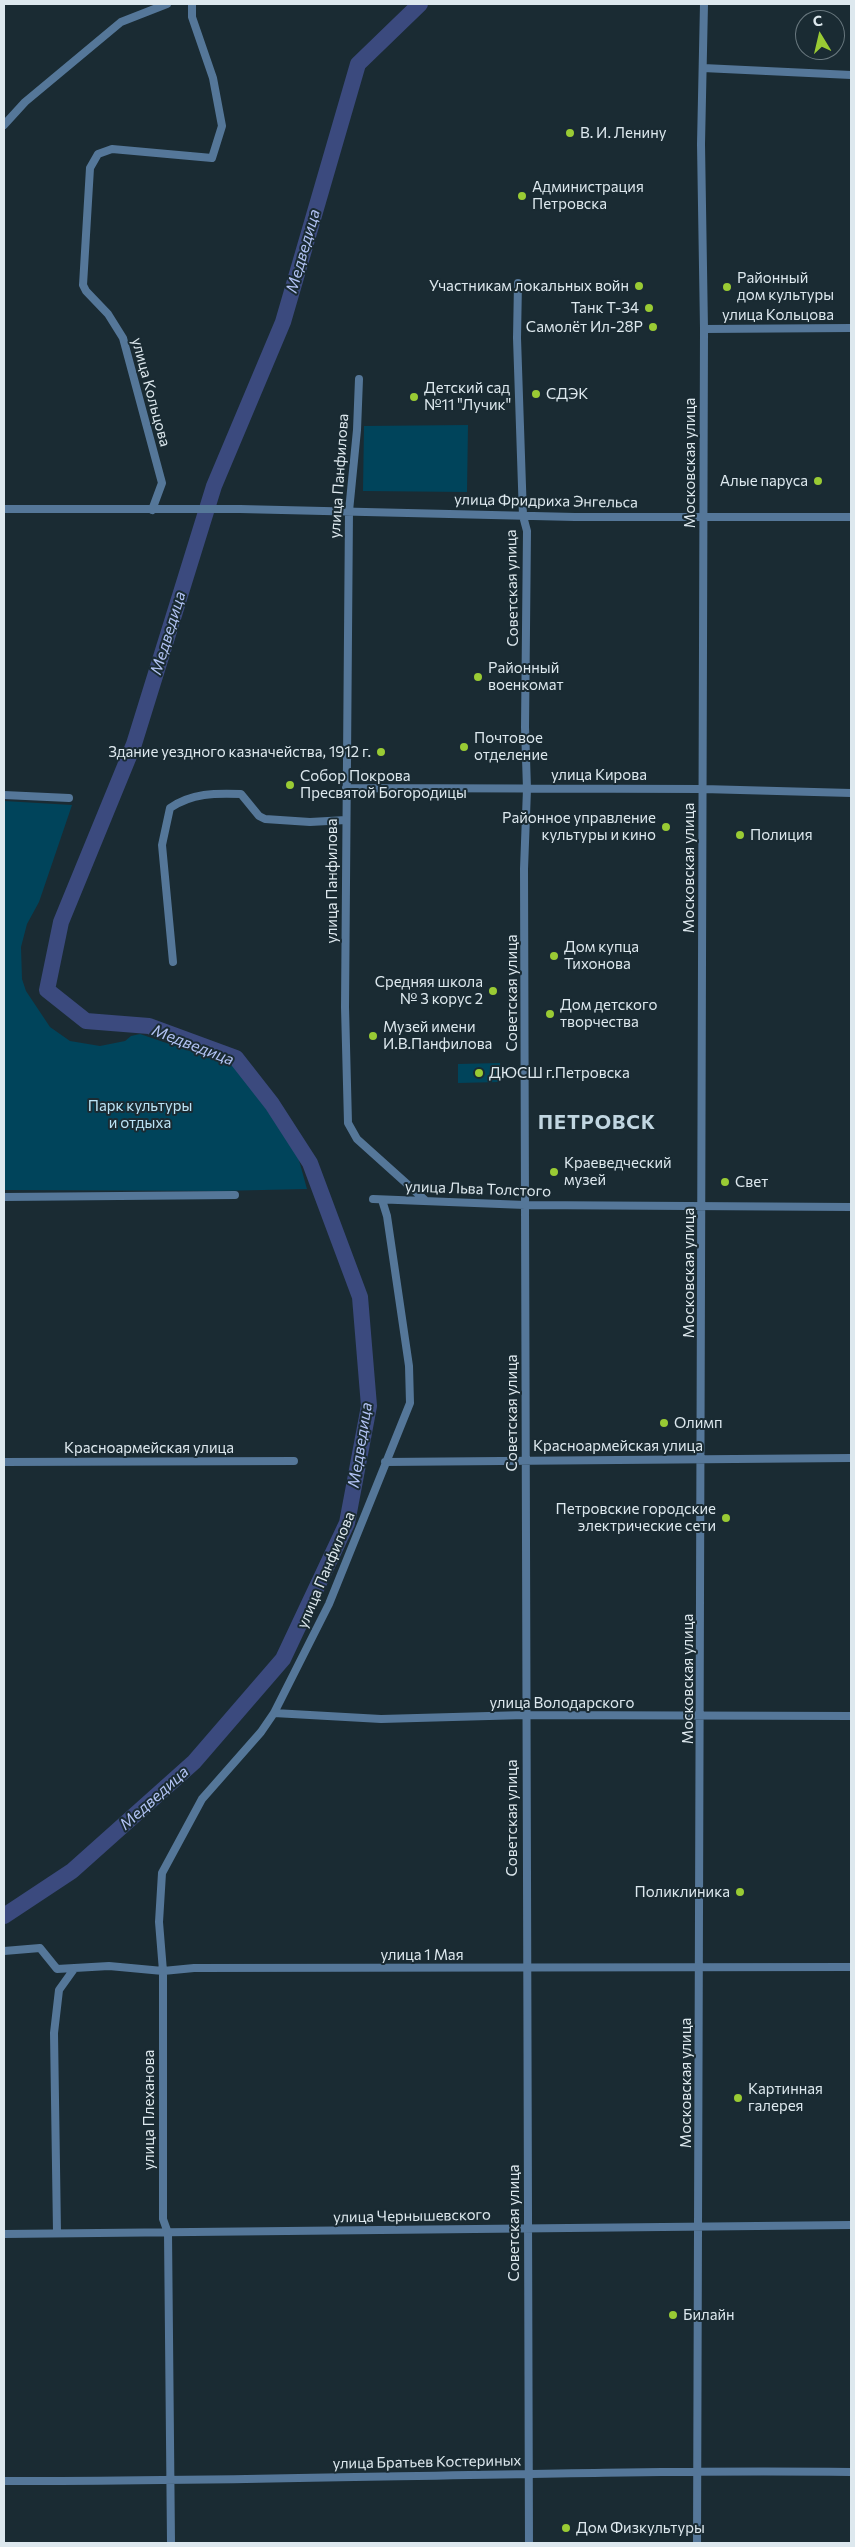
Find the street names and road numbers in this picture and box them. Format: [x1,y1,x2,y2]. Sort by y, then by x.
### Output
street label: улица Кольцова [722,306,834,324]
street label: улица Кольцова [128,336,174,448]
street label: Московская улица [681,398,699,528]
street label: улица Панфилова [326,413,352,539]
street label: улица Фридриха Энгельса [454,490,638,512]
street label: Советская улица [502,529,522,647]
street label: улица Кирова [551,766,647,784]
street label: Московская улица [680,803,698,933]
street label: улица Панфилова [323,818,341,944]
street label: Советская улица [503,934,521,1052]
street label: улица Льва Толстого [405,1177,551,1201]
street label: Московская улица [680,1208,698,1338]
street label: Советская улица [503,1354,521,1472]
street label: Красноармейская улица [533,1437,703,1455]
street label: Красноармейская улица [64,1439,234,1457]
street label: улица Панфилова [293,1509,359,1631]
street label: Московская улица [679,1614,697,1744]
street label: улица Володарского [490,1694,634,1712]
street label: Советская улица [503,1759,521,1877]
street label: улица 1 Мая [380,1946,464,1964]
street label: Московская улица [677,2018,695,2148]
street label: улица Плеханова [140,2050,158,2170]
street label: Советская улица [505,2164,523,2282]
street label: улица Чернышевского [333,2206,491,2226]
street label: улица Братьев Костериных [332,2451,522,2473]

